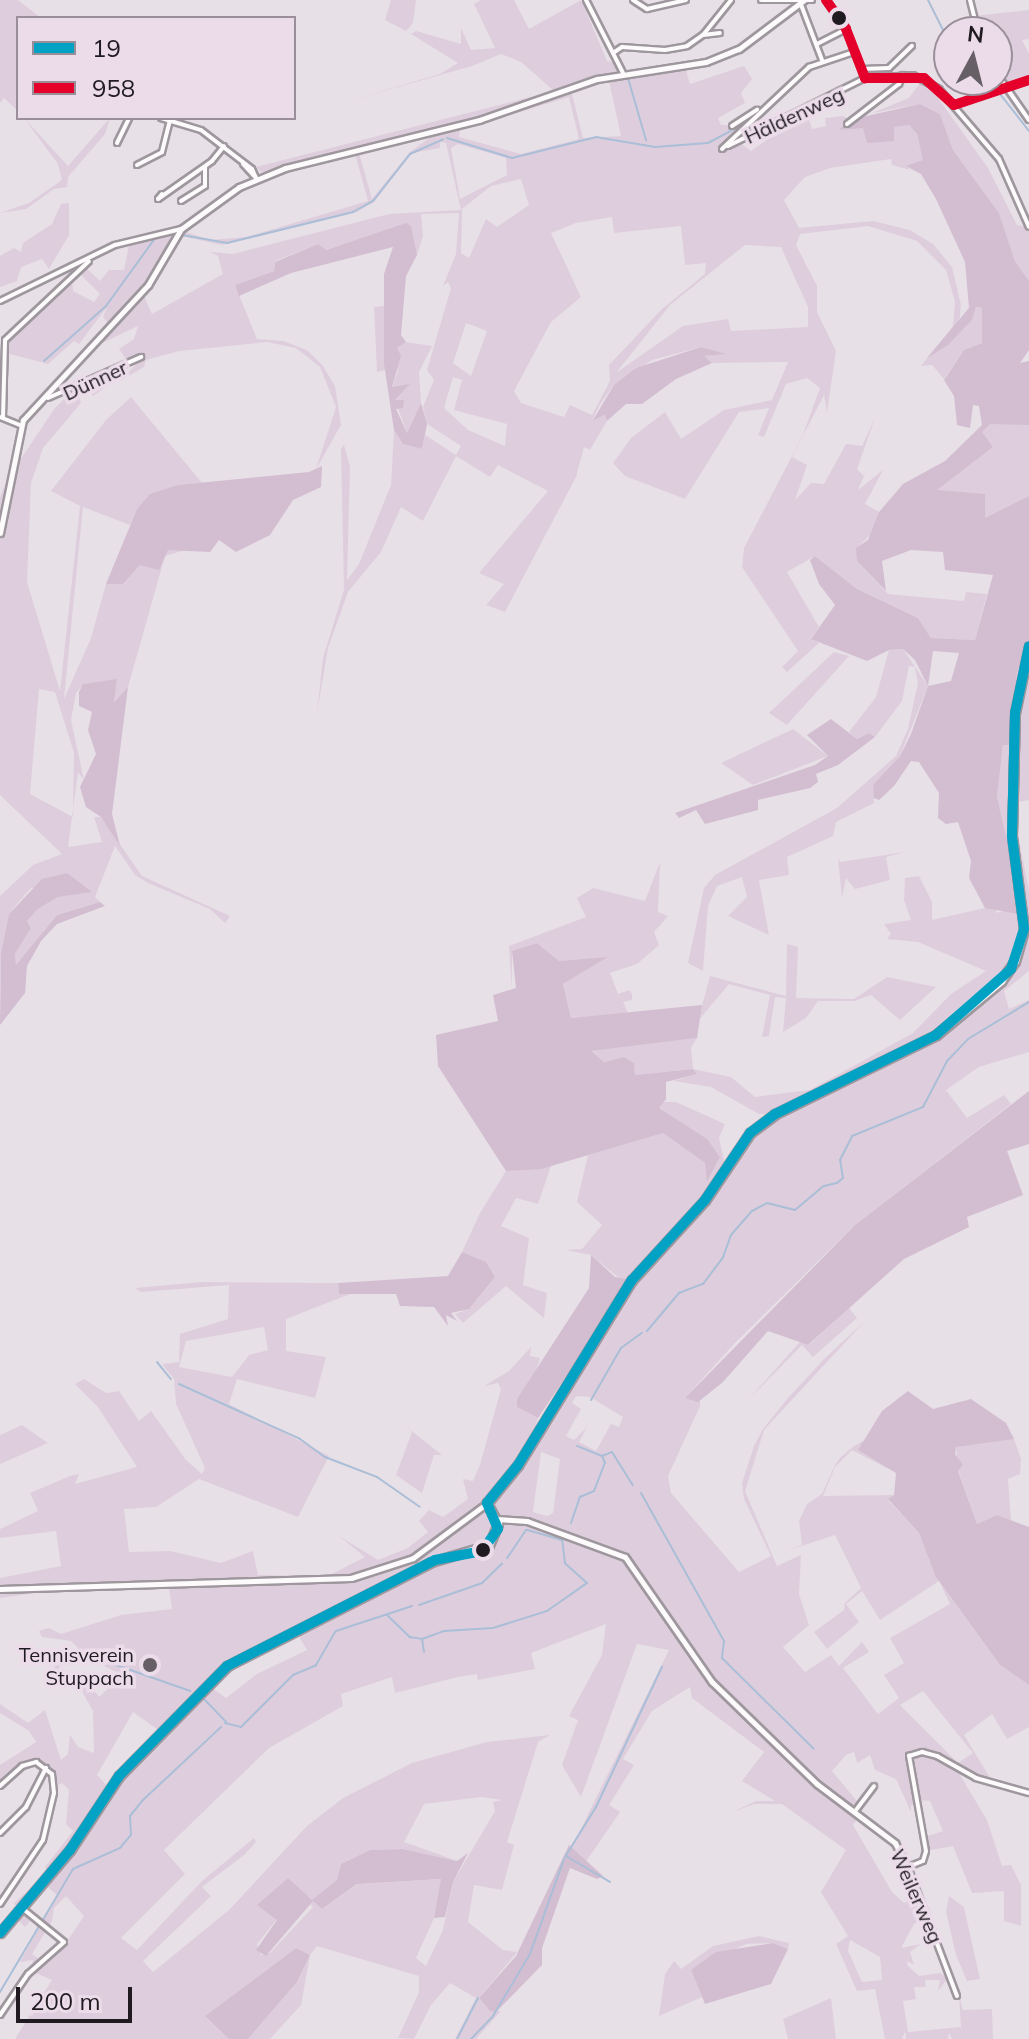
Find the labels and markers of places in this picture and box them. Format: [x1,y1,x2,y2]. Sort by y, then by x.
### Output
unlabelled marker [831,10,847,26]
unlabelled marker [475,1542,491,1558]
place label: Tennisverein Stuppach [19,1642,134,1689]
marker: Tennisverein Stuppach [141,1656,159,1674]

